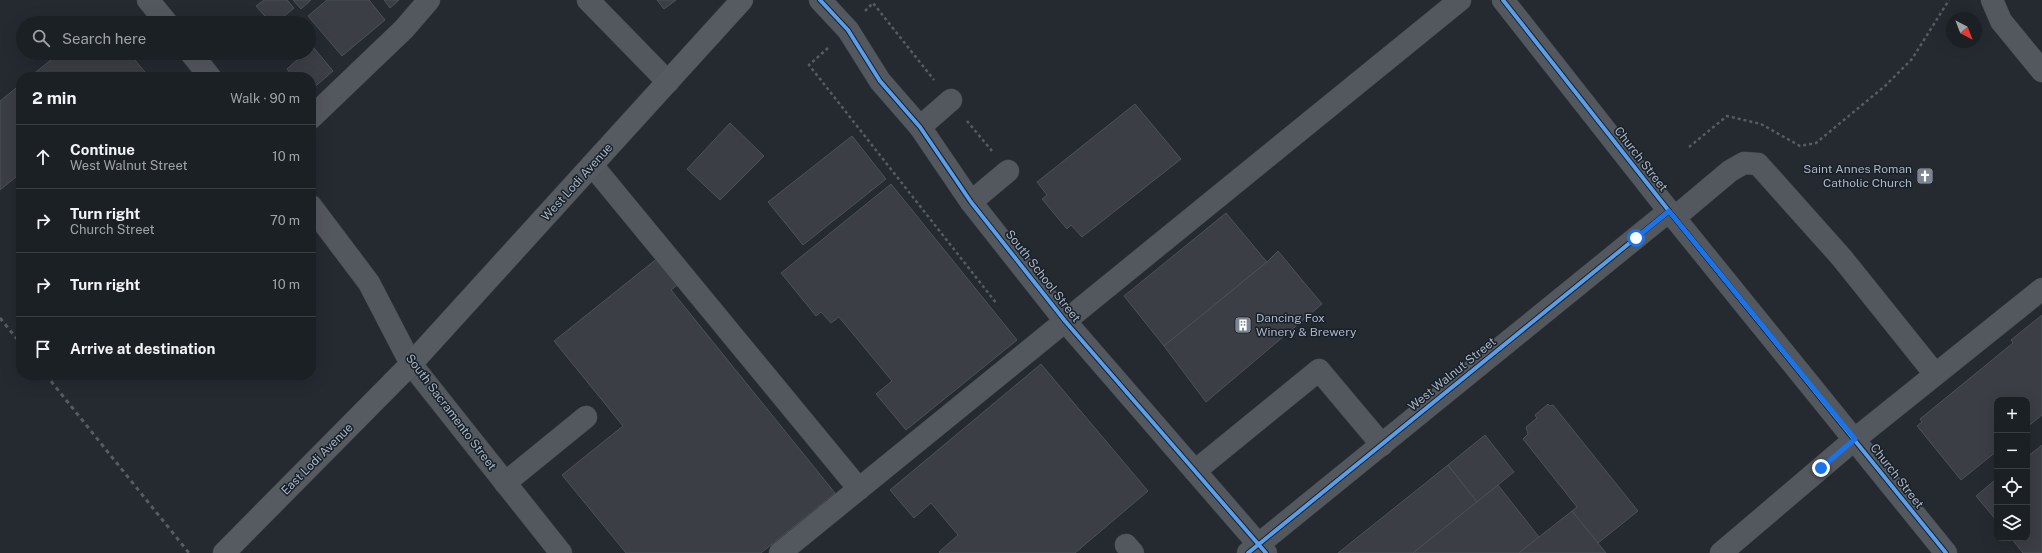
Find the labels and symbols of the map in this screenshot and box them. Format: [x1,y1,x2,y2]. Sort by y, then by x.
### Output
north arrow [1946,12,1982,48]
street label: Church Street [1611,124,1671,194]
street label: West Lodi Avenue [539,140,615,223]
place label: Saint Annes Roman Catholic Church [1803,162,1912,190]
church icon: Saint Annes Roman Catholic Church [1915,166,1935,186]
street label: South School Street [1003,227,1083,325]
route start [1627,229,1645,247]
place label: Dancing Fox Winery & Brewery [1256,311,1357,339]
building icon: Dancing Fox Winery & Brewery [1233,315,1253,335]
street label: West Walnut Street [1405,334,1499,414]
street label: South Sacramento Street [403,351,499,473]
street label: East Lodi Avenue [278,420,356,498]
street label: Church Street [1867,441,1927,511]
route end [1812,459,1830,477]

